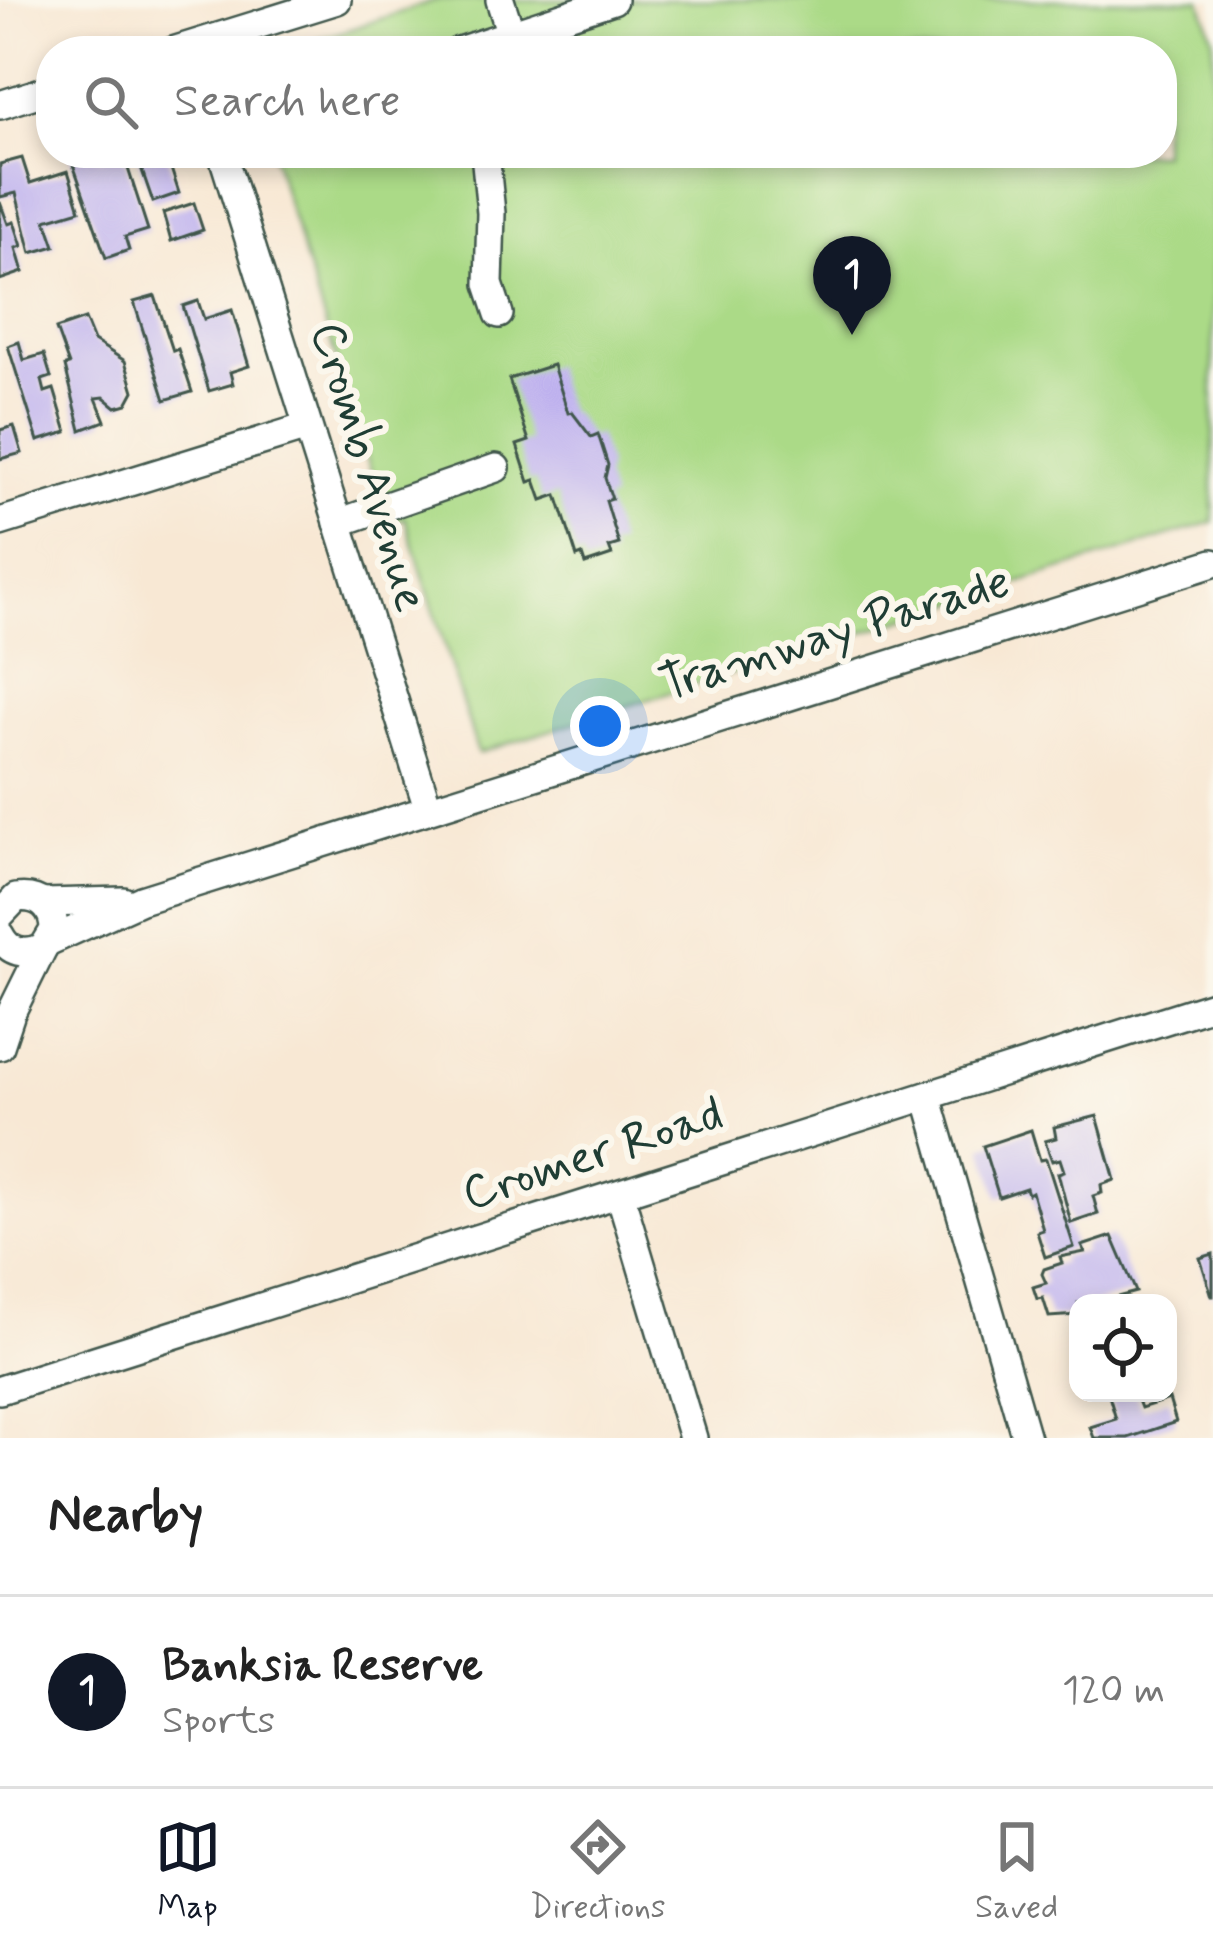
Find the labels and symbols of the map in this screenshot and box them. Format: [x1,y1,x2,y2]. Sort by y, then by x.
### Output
pin: 1 [813,236,891,335]
street label: Cromb Avenue [294,315,442,619]
street label: Tramway Parade [652,551,1018,717]
your location [570,696,630,756]
street label: Cromer Road [455,1083,731,1227]

